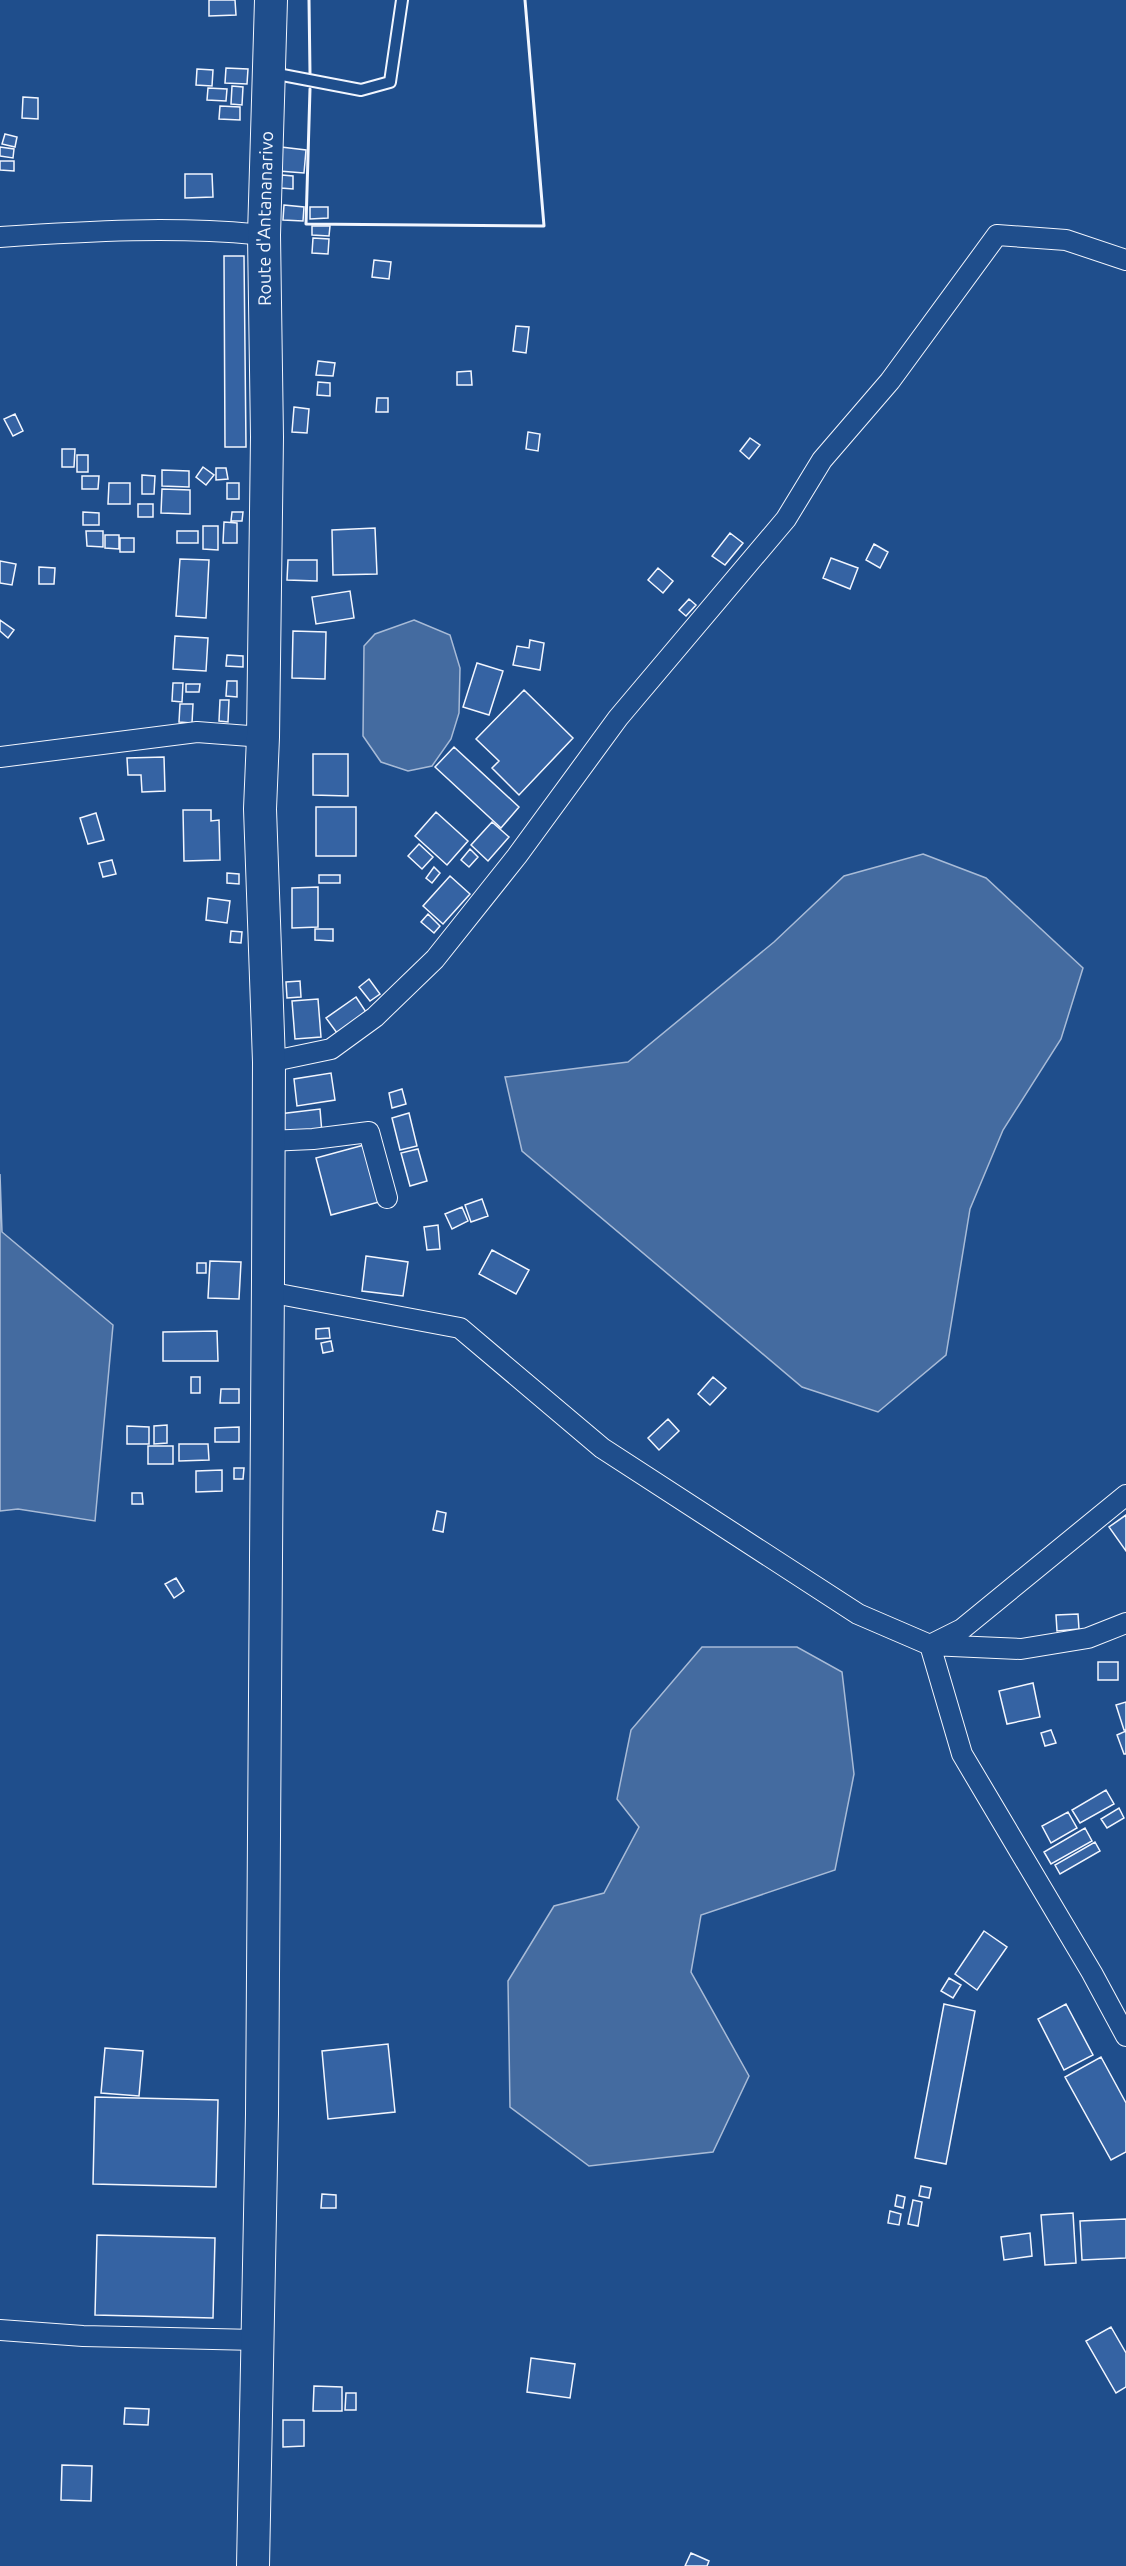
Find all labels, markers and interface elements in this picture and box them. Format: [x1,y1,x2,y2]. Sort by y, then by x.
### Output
street label: Route d'Antananarivo [253,131,276,306]

